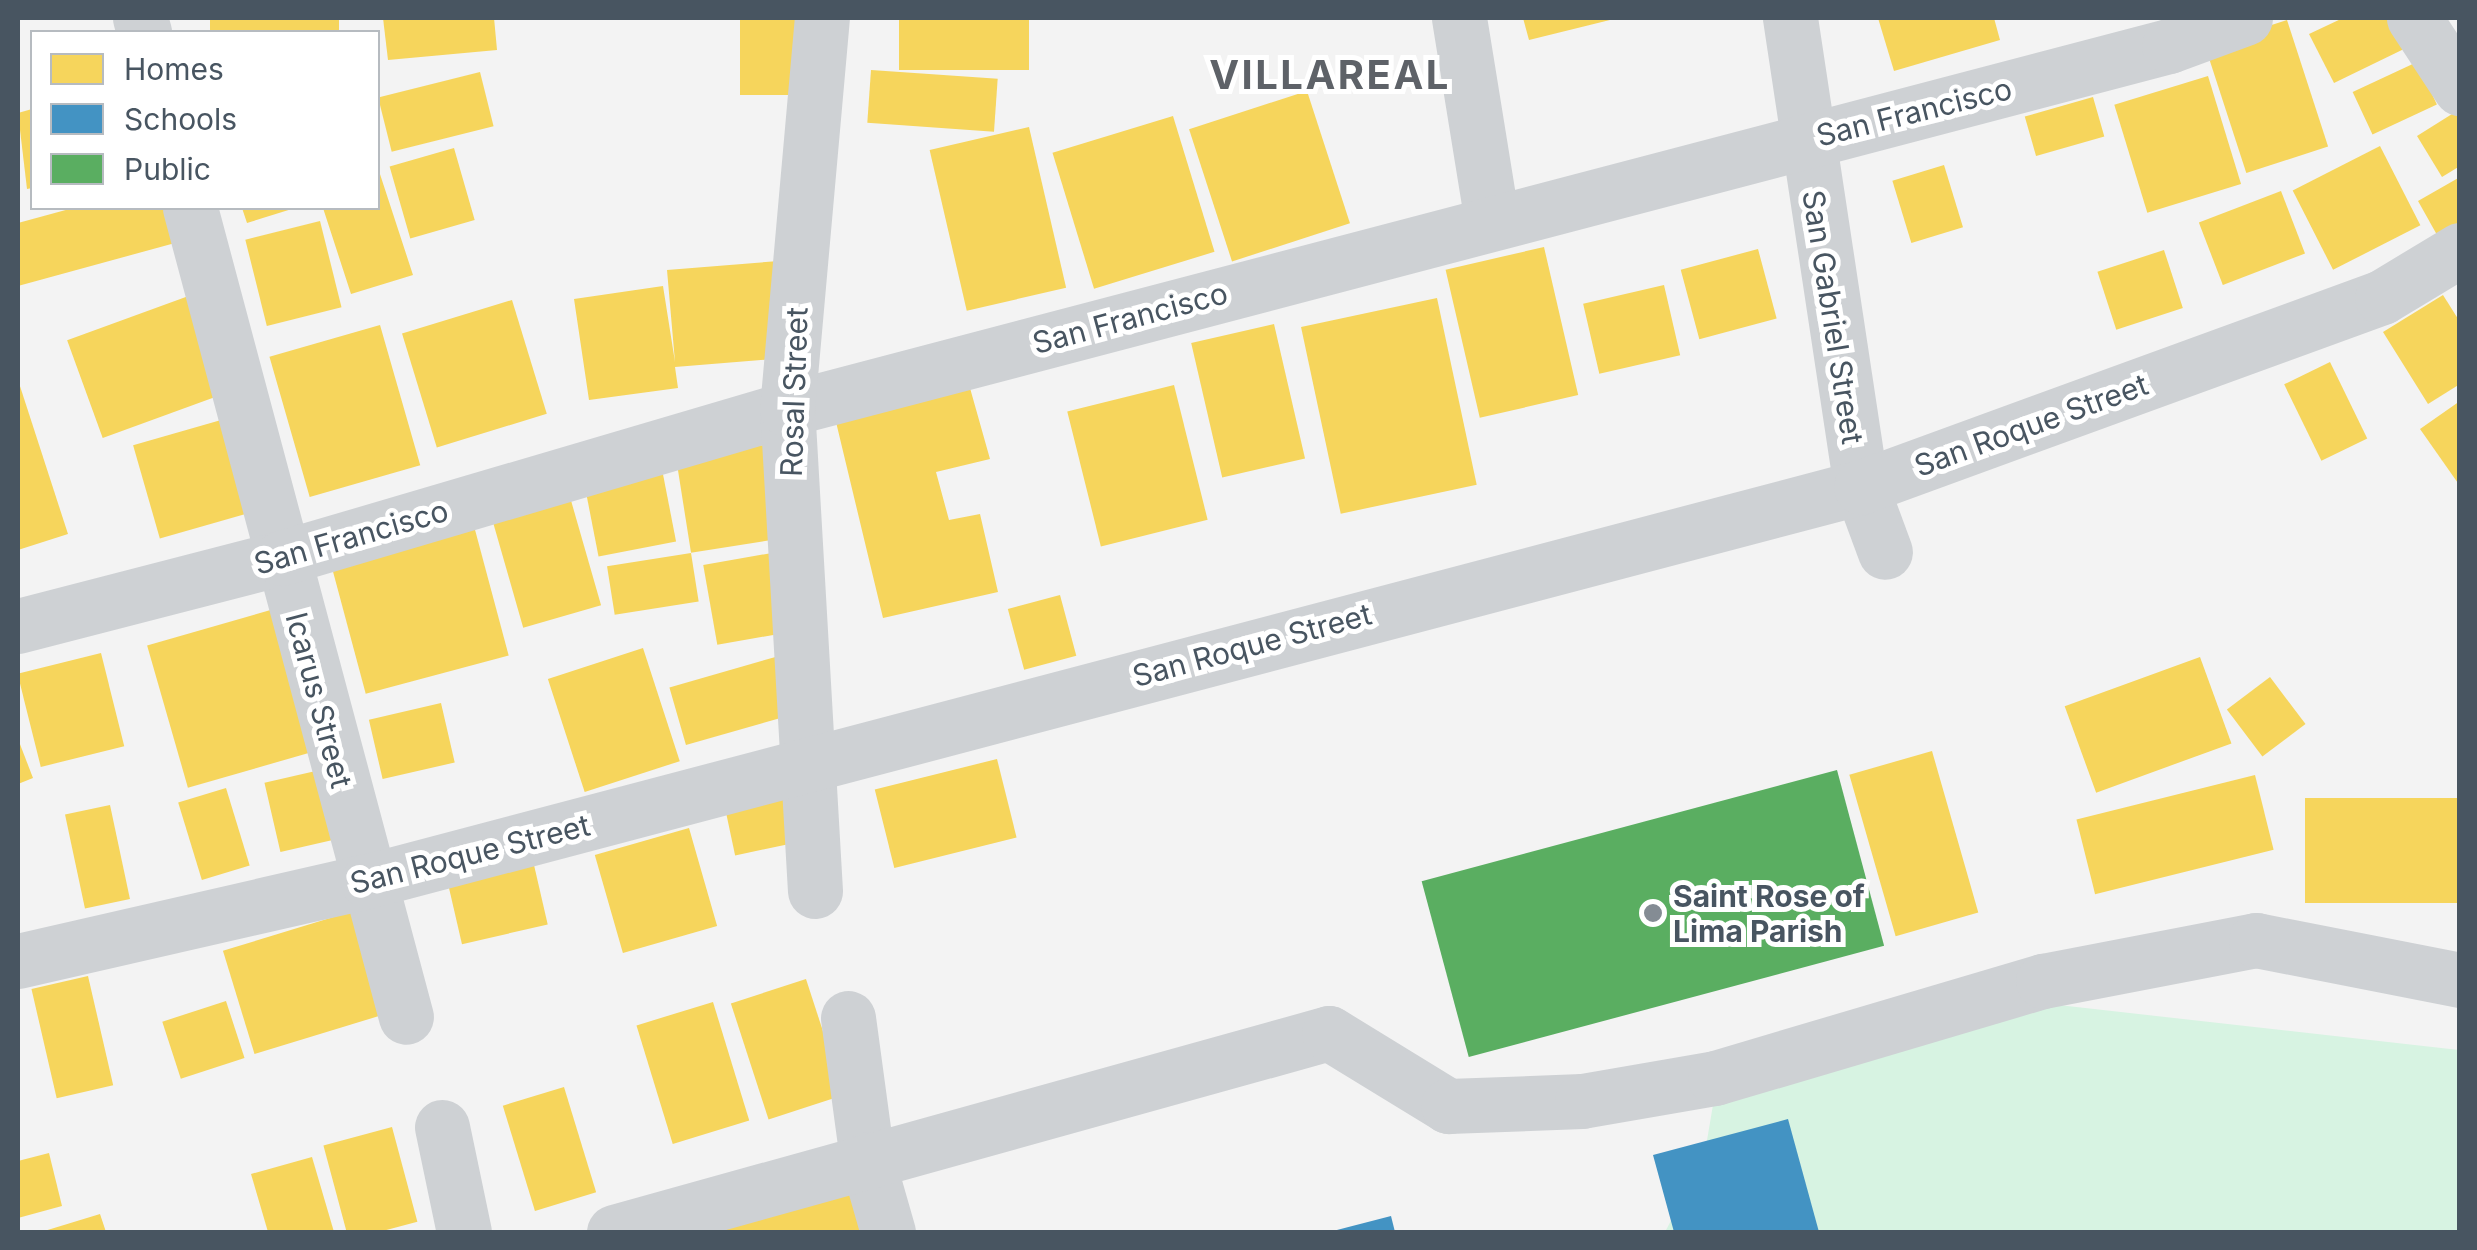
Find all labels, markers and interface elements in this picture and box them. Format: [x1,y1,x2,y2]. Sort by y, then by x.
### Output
legend [30,30,380,210]
text: Homes [124,51,224,87]
district label: VILLAREAL [1209,51,1451,99]
street label: San Francisco [1812,70,2016,154]
text: Schools [124,101,237,137]
text: Public [124,151,211,187]
street label: San Gabriel Street [1795,187,1871,447]
street label: San Francisco [1029,275,1231,361]
street label: Rosal Street [773,306,815,478]
street label: San Roque Street [1909,366,2153,484]
street label: San Francisco [250,492,452,582]
street label: San Roque Street [1129,596,1375,694]
street label: Icarus Street [278,608,360,792]
street label: San Roque Street [346,807,594,901]
place label: Saint Rose of Lima Parish [1673,878,1865,948]
marker: Saint Rose of Lima Parish [1642,902,1664,924]

